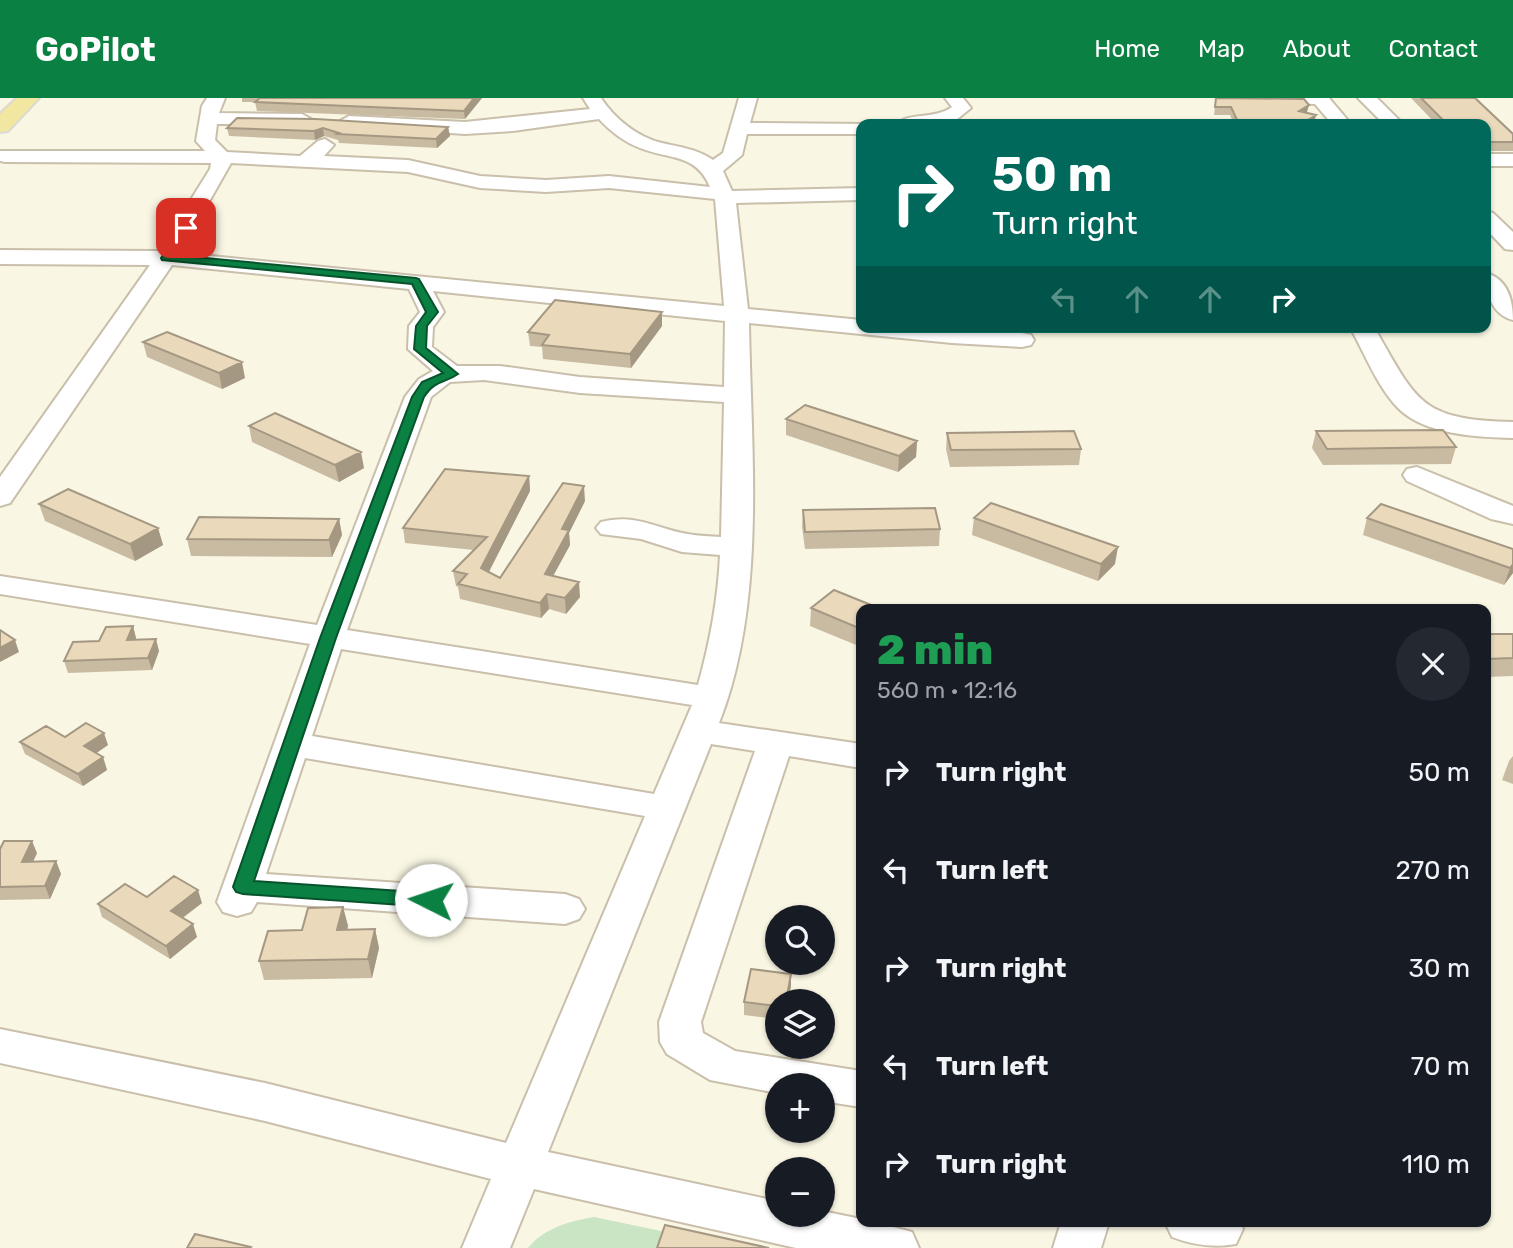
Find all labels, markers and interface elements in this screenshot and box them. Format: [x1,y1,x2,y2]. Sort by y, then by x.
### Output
text: GoPilot [35,30,156,69]
text: Home [1094,35,1160,63]
text: Map [1198,35,1245,63]
text: About [1283,35,1351,63]
text: Contact [1389,35,1478,63]
text: 50 m [992,145,1112,203]
icon: right [877,147,968,238]
pin [156,198,216,258]
text: Turn right [992,204,1137,242]
icon: arrive [167,209,205,247]
icon: left [1045,280,1083,318]
icon: ahead [1118,280,1156,318]
icon: ahead [1191,280,1229,318]
icon: right [1264,280,1302,318]
text: 2 min [877,625,993,675]
button: close [1396,627,1470,701]
text: 560 m · 12:16 [877,676,1017,704]
icon: right [877,753,915,791]
text: Turn right [936,757,1066,788]
text: 50 m [1409,757,1470,788]
icon: left [877,851,915,889]
text: Turn left [936,855,1048,886]
text: 270 m [1395,855,1470,886]
position arrow [394,863,468,937]
map controls [765,905,835,1227]
button: search [765,905,835,975]
icon: right [877,949,915,987]
text: Turn right [936,953,1066,984]
text: 30 m [1408,953,1470,984]
button: layers [765,989,835,1059]
icon: left [877,1047,915,1085]
text: Turn left [936,1051,1048,1082]
text: 70 m [1411,1051,1470,1082]
button: + [765,1073,835,1143]
icon: right [877,1145,915,1183]
text: Turn right [936,1149,1066,1180]
text: 110 m [1402,1149,1470,1180]
button: − [765,1157,835,1227]

